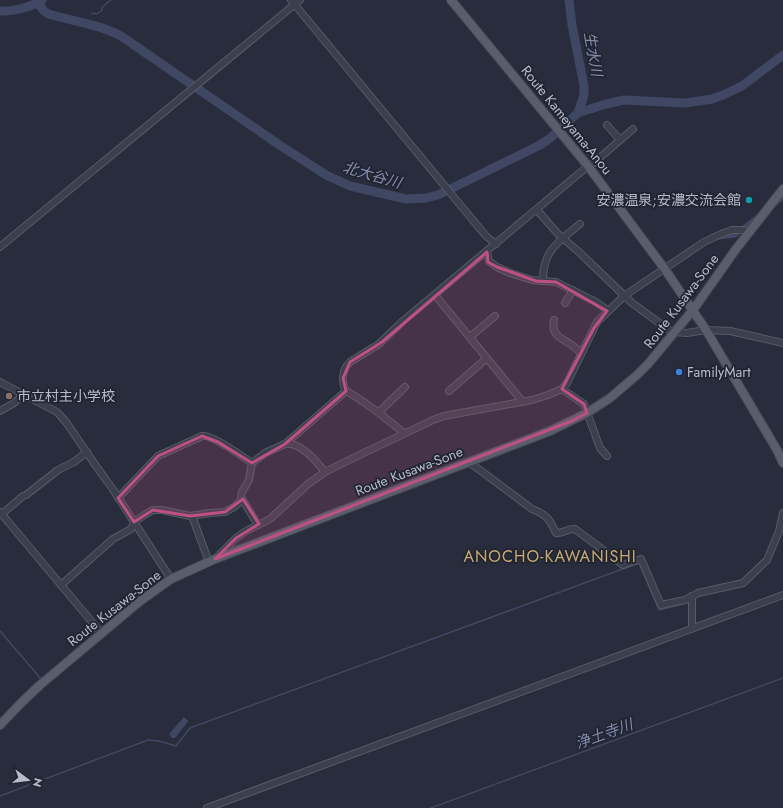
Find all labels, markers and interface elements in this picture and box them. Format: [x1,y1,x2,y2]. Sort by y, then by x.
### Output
water label: 生水川 [578,30,608,80]
street label: Route Kameyama-Anou [517,61,617,179]
water label: 北大谷川 [340,156,406,194]
place label: 安濃温泉;安濃交流会館 [596,190,741,210]
marker: 安濃温泉;安濃交流会館 [744,195,754,205]
street label: Route Kusawa-Sone [639,250,723,352]
place label: FamilyMart [687,362,751,382]
marker: FamilyMart [674,367,684,377]
place label: 市立村主小学校 [17,386,115,406]
marker: 市立村主小学校 [4,391,14,401]
street label: Route Kusawa-Sone [352,441,466,501]
district label: ANOCHO-KAWANISHI [463,545,637,568]
street label: Route Kusawa-Sone [63,565,165,651]
water label: 浄土寺川 [572,713,638,755]
north arrow [8,760,48,800]
text: N [29,776,47,789]

